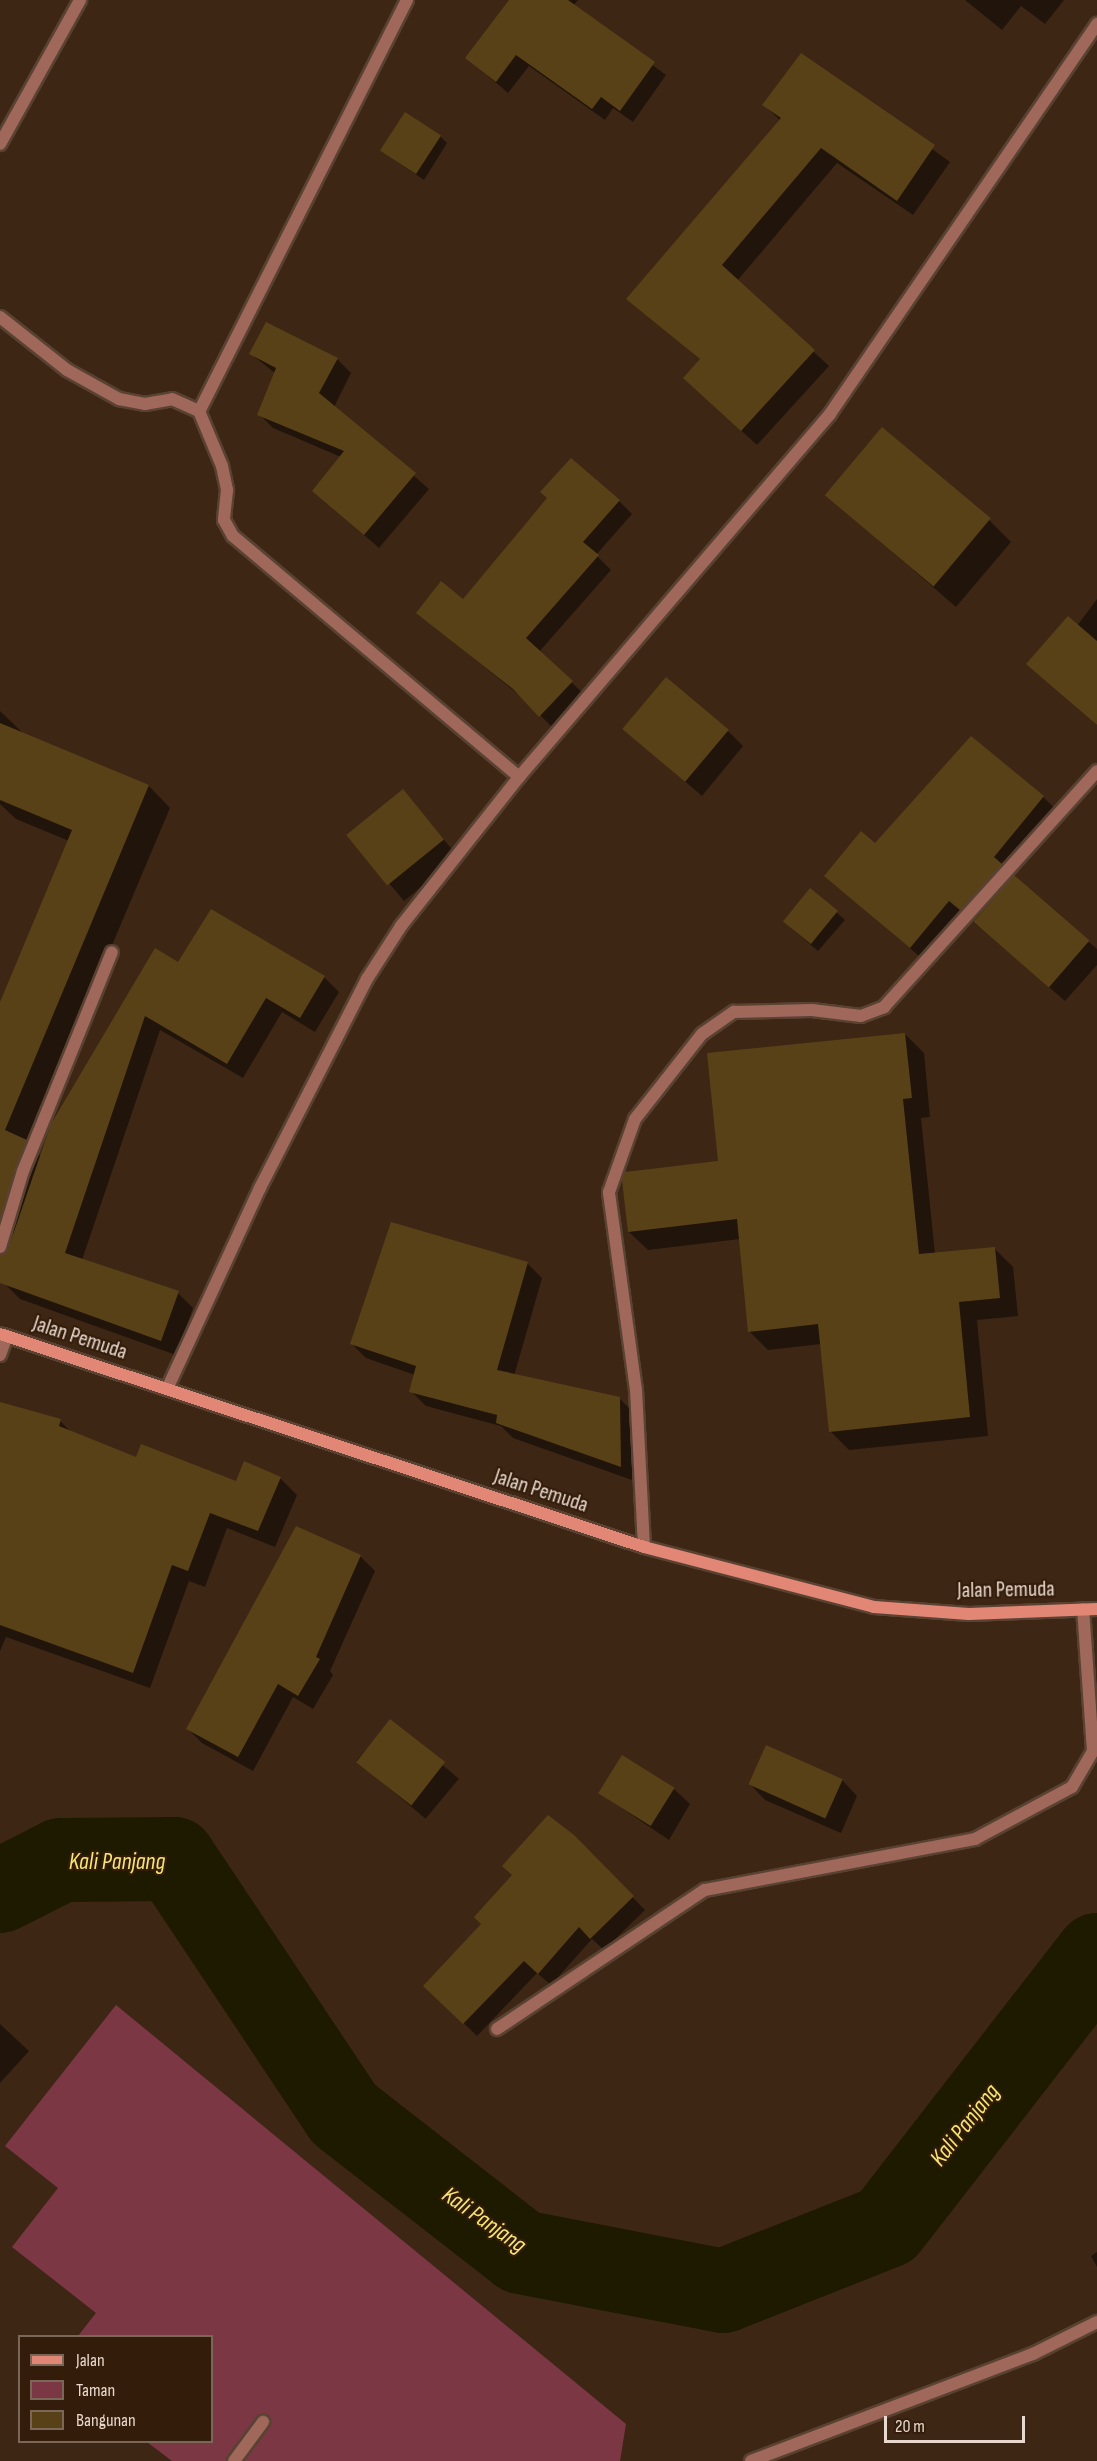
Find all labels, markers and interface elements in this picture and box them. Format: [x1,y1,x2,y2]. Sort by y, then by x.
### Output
street label: Jalan Pemuda [30,1310,130,1366]
street label: Jalan Pemuda [491,1463,591,1519]
street label: Jalan Pemuda [957,1576,1055,1604]
water label: Kali Panjang [69,1848,165,1876]
water label: Kali Panjang [924,2078,1006,2172]
water label: Kali Panjang [436,2181,532,2259]
legend [18,2335,213,2443]
text: Jalan [76,2350,105,2371]
text: Taman [76,2380,115,2401]
scale bar [887,2404,1028,2442]
text: Bangunan [76,2410,136,2431]
text: 20 m [895,2416,925,2437]

